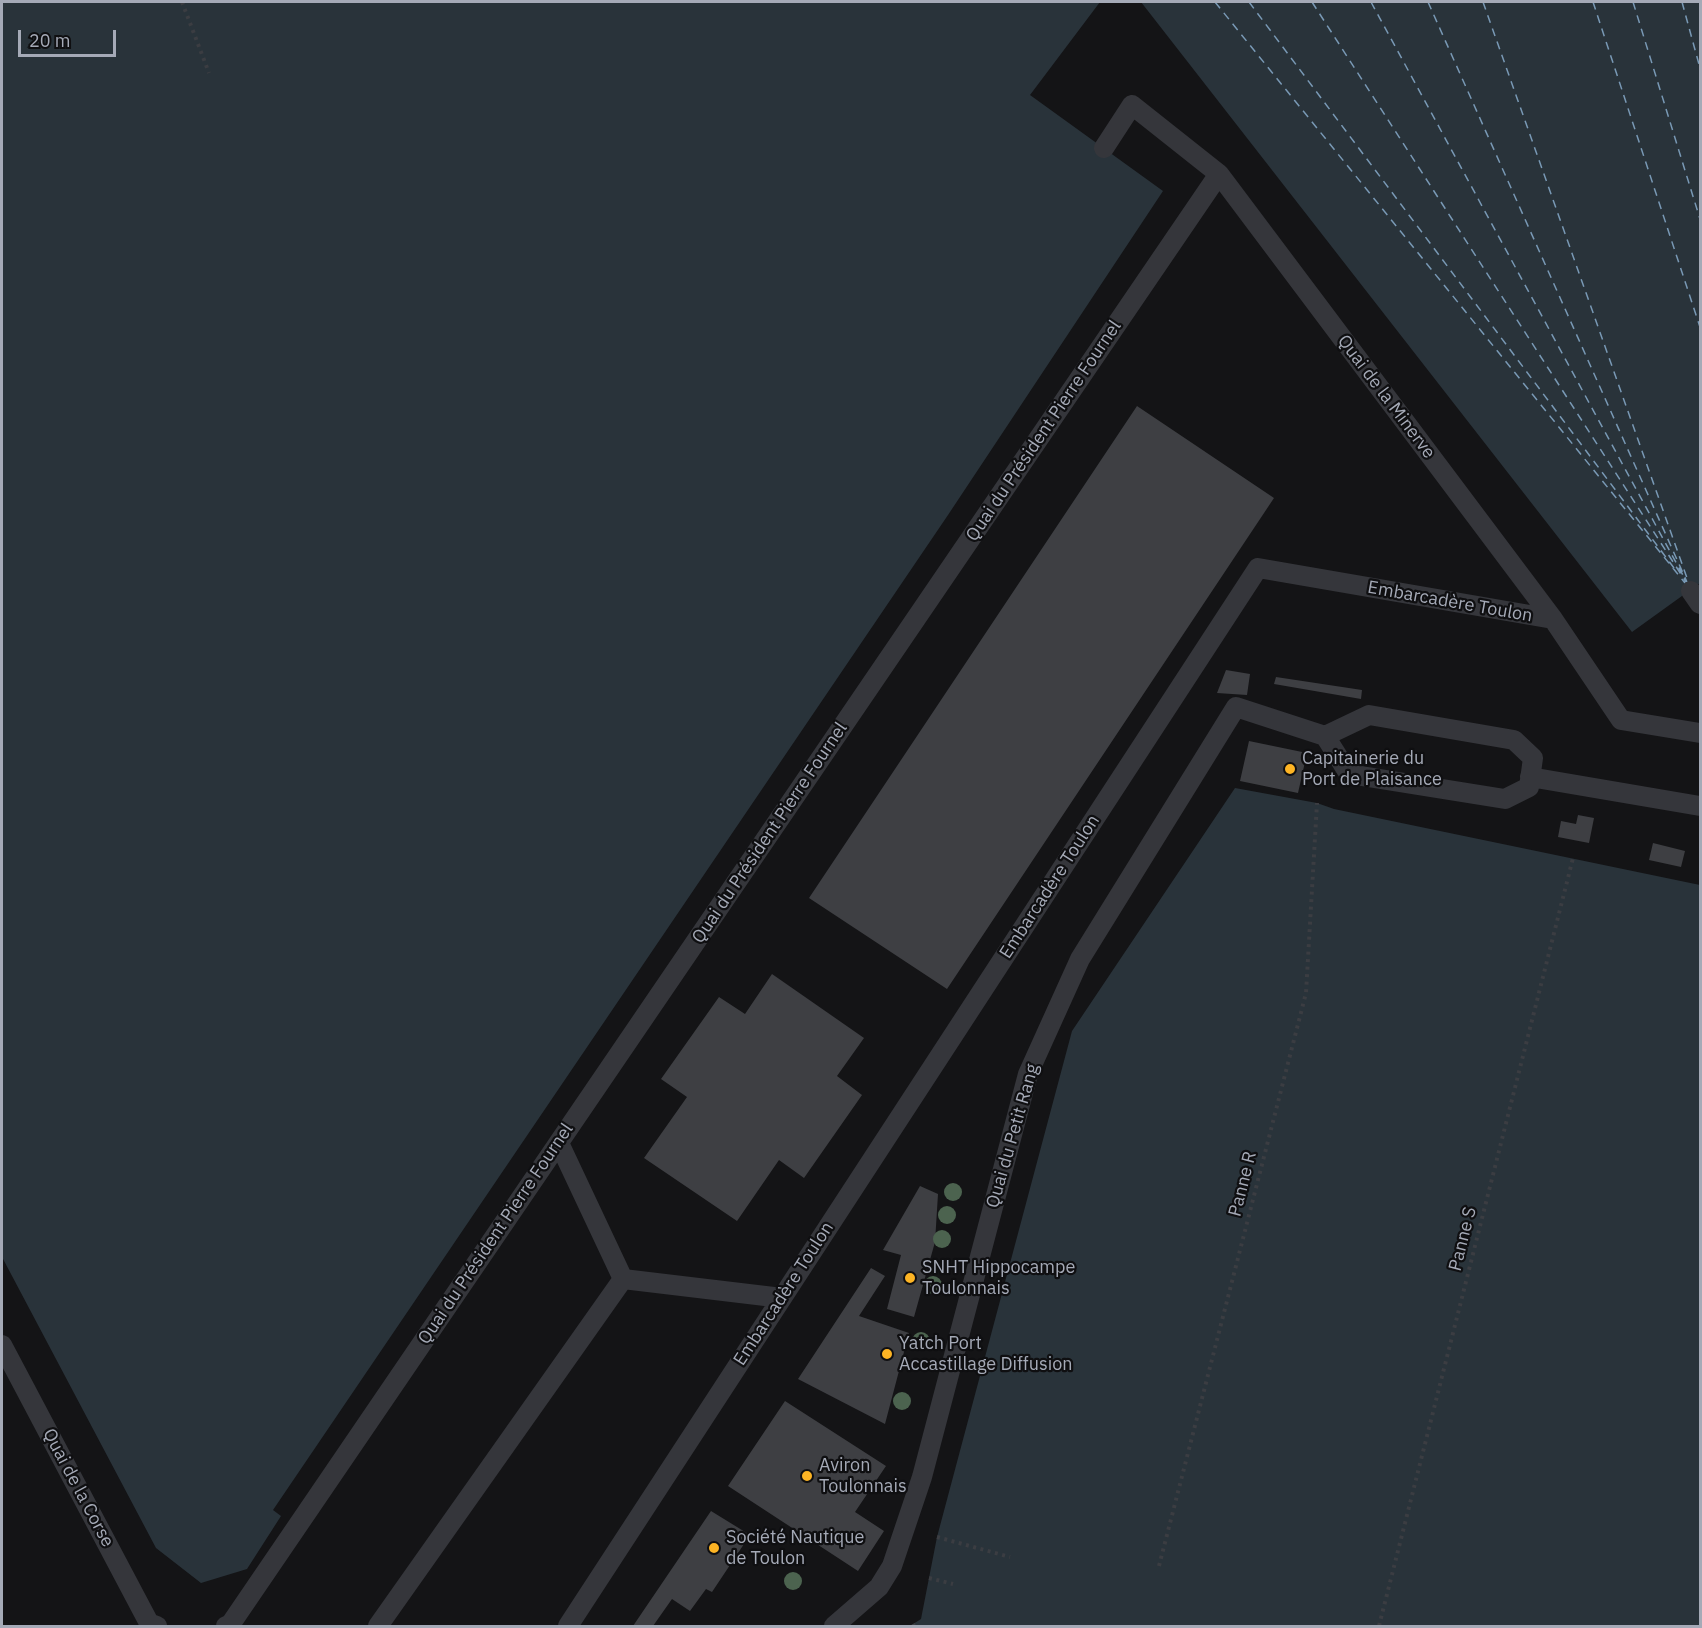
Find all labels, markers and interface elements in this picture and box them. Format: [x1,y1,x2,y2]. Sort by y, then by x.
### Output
scale bar [21,18,118,56]
text: 20 m [29,29,71,52]
street label: Quai du Président Pierre Fournel [962,316,1126,546]
street label: Quai de la Minerve [1332,331,1440,463]
street label: Embarcadère Toulon [1366,577,1534,627]
street label: Quai du Président Pierre Fournel [688,718,852,948]
place label: Capitainerie du Port de Plaisance [1302,748,1442,790]
marker: Capitainerie du Port de Plaisance [1283,762,1297,776]
street label: Embarcadère Toulon [995,811,1105,963]
street label: Quai du Petit Rang [982,1062,1044,1210]
street label: Quai du Président Pierre Fournel [414,1119,578,1349]
street label: Panne R [1224,1149,1262,1219]
street label: Panne S [1445,1205,1481,1273]
street label: Embarcadère Toulon [729,1218,839,1370]
place label: SNHT Hippocampe Toulonnais [922,1257,1075,1300]
marker: SNHT Hippocampe Toulonnais [903,1271,917,1285]
place label: Yatch Port Accastillage Diffusion [899,1333,1072,1376]
marker: Yatch Port Accastillage Diffusion [880,1347,894,1361]
street label: Quai de la Corse [38,1425,118,1551]
place label: Aviron Toulonnais [819,1455,907,1498]
marker: Aviron Toulonnais [800,1469,814,1483]
place label: Société Nautique de Toulon [726,1527,864,1570]
marker: Société Nautique de Toulon [707,1541,721,1555]

